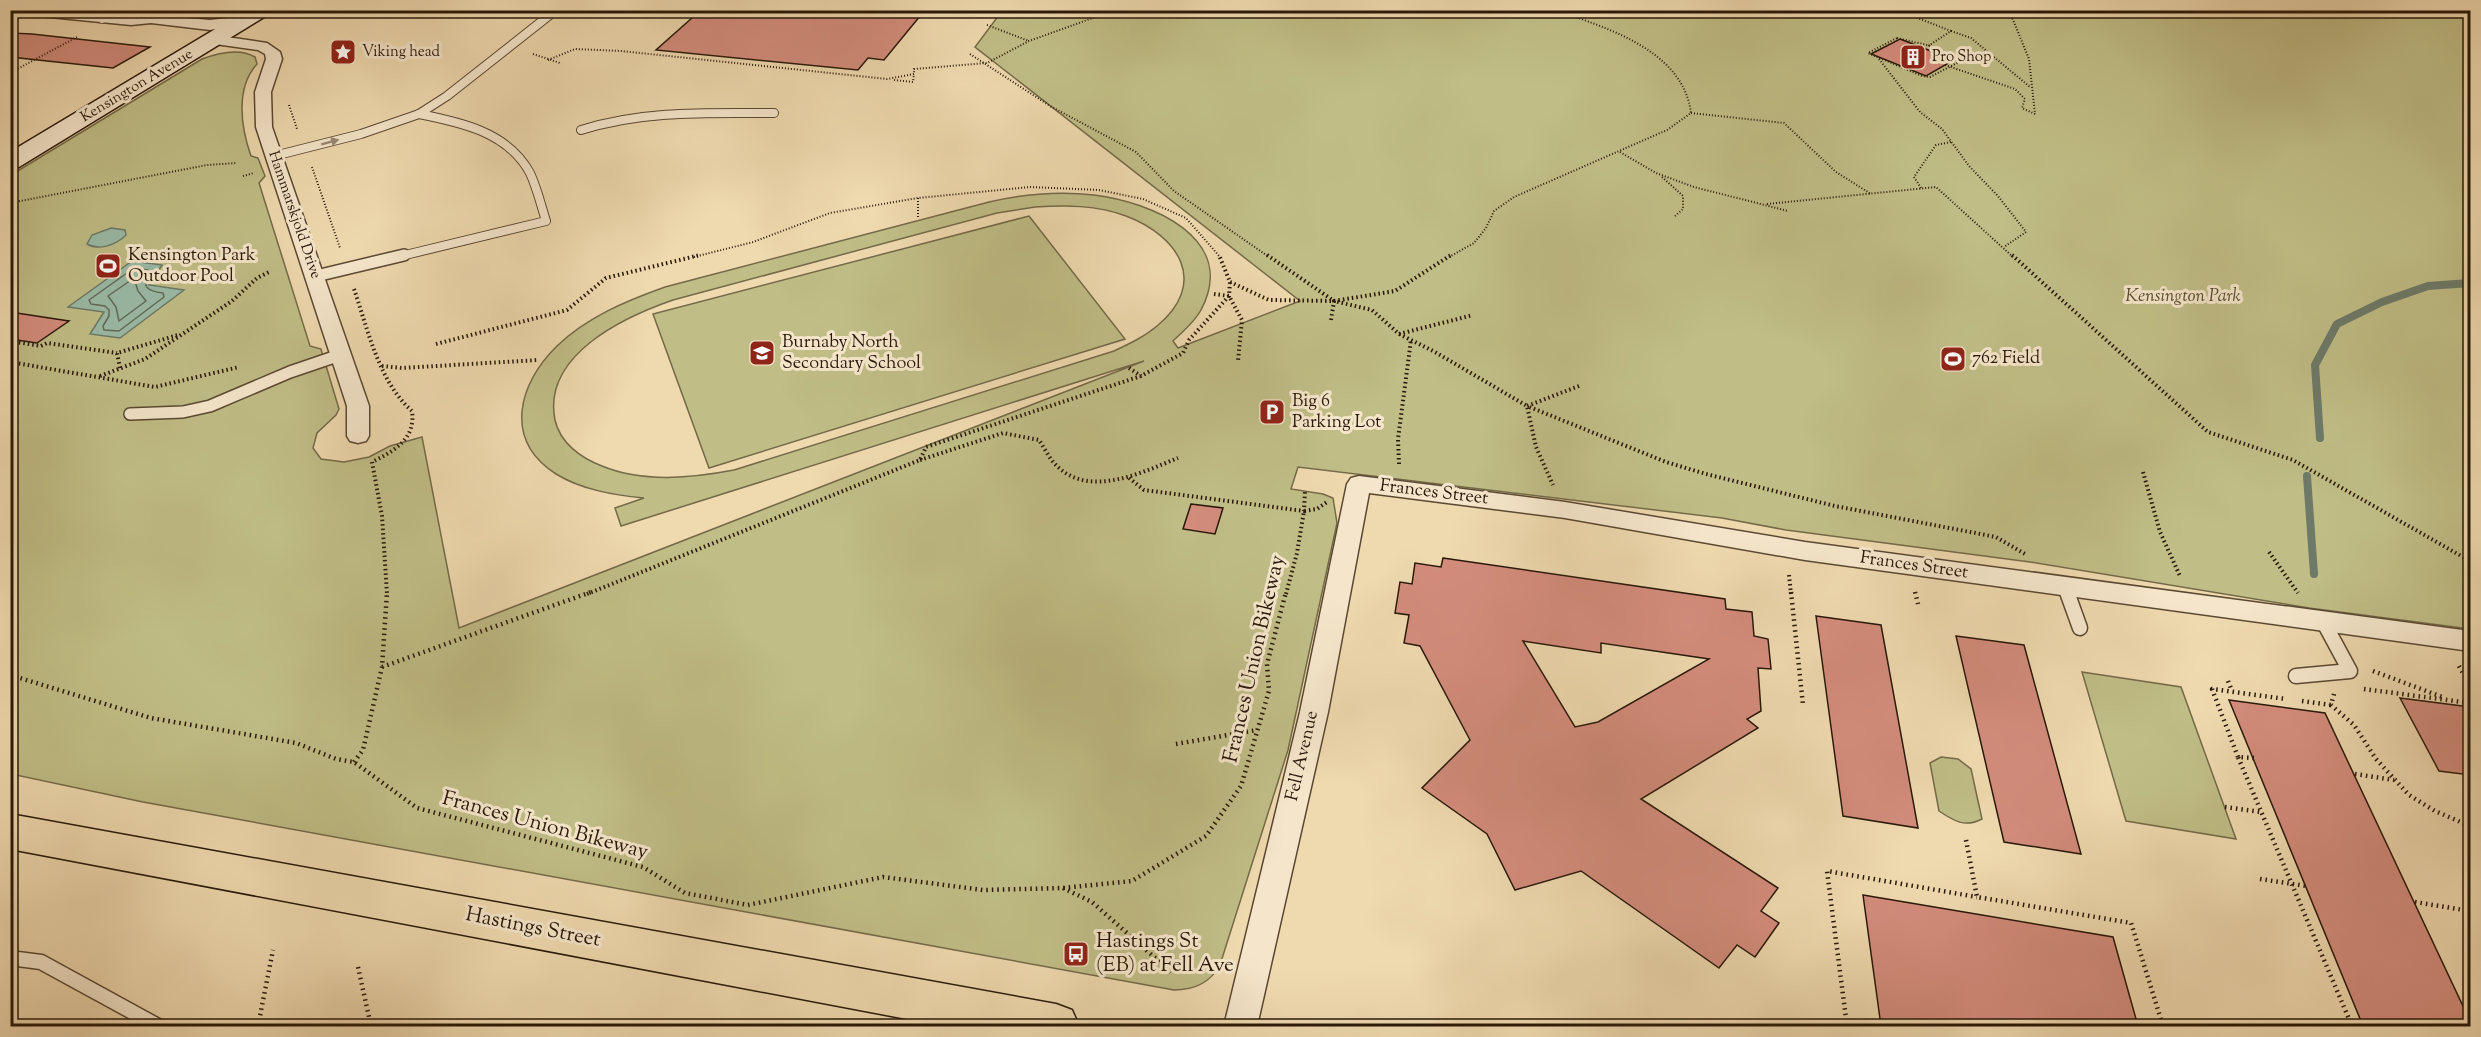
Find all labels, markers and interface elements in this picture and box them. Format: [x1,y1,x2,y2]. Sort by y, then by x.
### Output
place icon: Viking head [328,37,358,67]
place label: Viking head [362,42,440,63]
building icon: Pro Shop [1898,42,1928,72]
street label: Kensington Avenue [77,44,197,128]
place label: Pro Shop [1932,47,1991,68]
one-way arrow [321,136,339,146]
street label: Hammarskjold Drive [262,148,326,282]
place label: Kensington Park Outdoor Pool [128,243,256,290]
sports icon: Kensington Park Outdoor Pool [93,251,123,281]
park label: Kensington Park [2125,284,2241,310]
place label: Burnaby North Secondary School [782,330,921,377]
school or university icon: Burnaby North Secondary School [747,338,777,368]
sports icon: 762 Field [1938,344,1968,374]
place label: 762 Field [1972,346,2040,372]
place label: Big 6 Parking Lot [1292,389,1381,436]
parking icon: Big 6 Parking Lot [1257,397,1287,427]
street label: Frances Street [1378,473,1490,513]
street label: Frances Street [1858,546,1970,586]
street label: Frances Union Bikeway [1217,552,1294,766]
street label: Fell Avenue [1280,708,1326,804]
street label: Frances Union Bikeway [439,784,652,868]
street label: Hastings Street [463,900,603,956]
place label: Hastings St (EB) at Fell Ave [1096,927,1234,981]
bus stop icon: Hastings St (EB) at Fell Ave [1061,939,1091,969]

